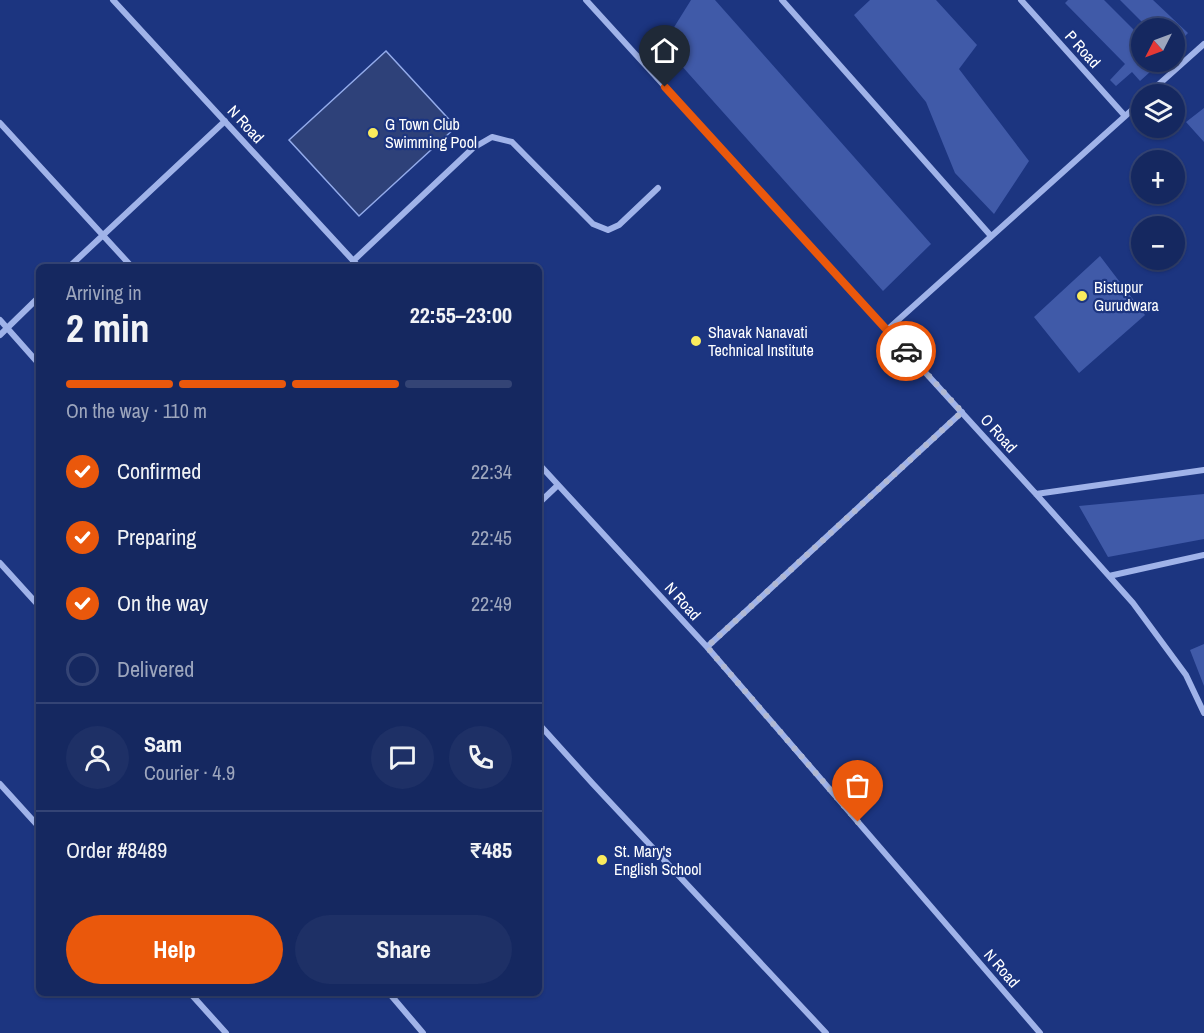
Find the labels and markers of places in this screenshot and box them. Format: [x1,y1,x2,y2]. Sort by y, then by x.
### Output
pin [639,25,690,87]
place label: G Town Club Swimming Pool [385,113,477,153]
marker: G Town Club Swimming Pool [366,126,380,140]
place label: Bistupur Gurudwara [1094,276,1160,316]
marker: Bistupur Gurudwara [1075,289,1089,303]
place label: Shavak Nanavati Technical Institute [708,321,814,361]
marker: Shavak Nanavati Technical Institute [689,334,703,348]
pin [832,760,883,822]
place label: St. Mary's English School [614,840,702,880]
marker: St. Mary's English School [595,853,609,867]

